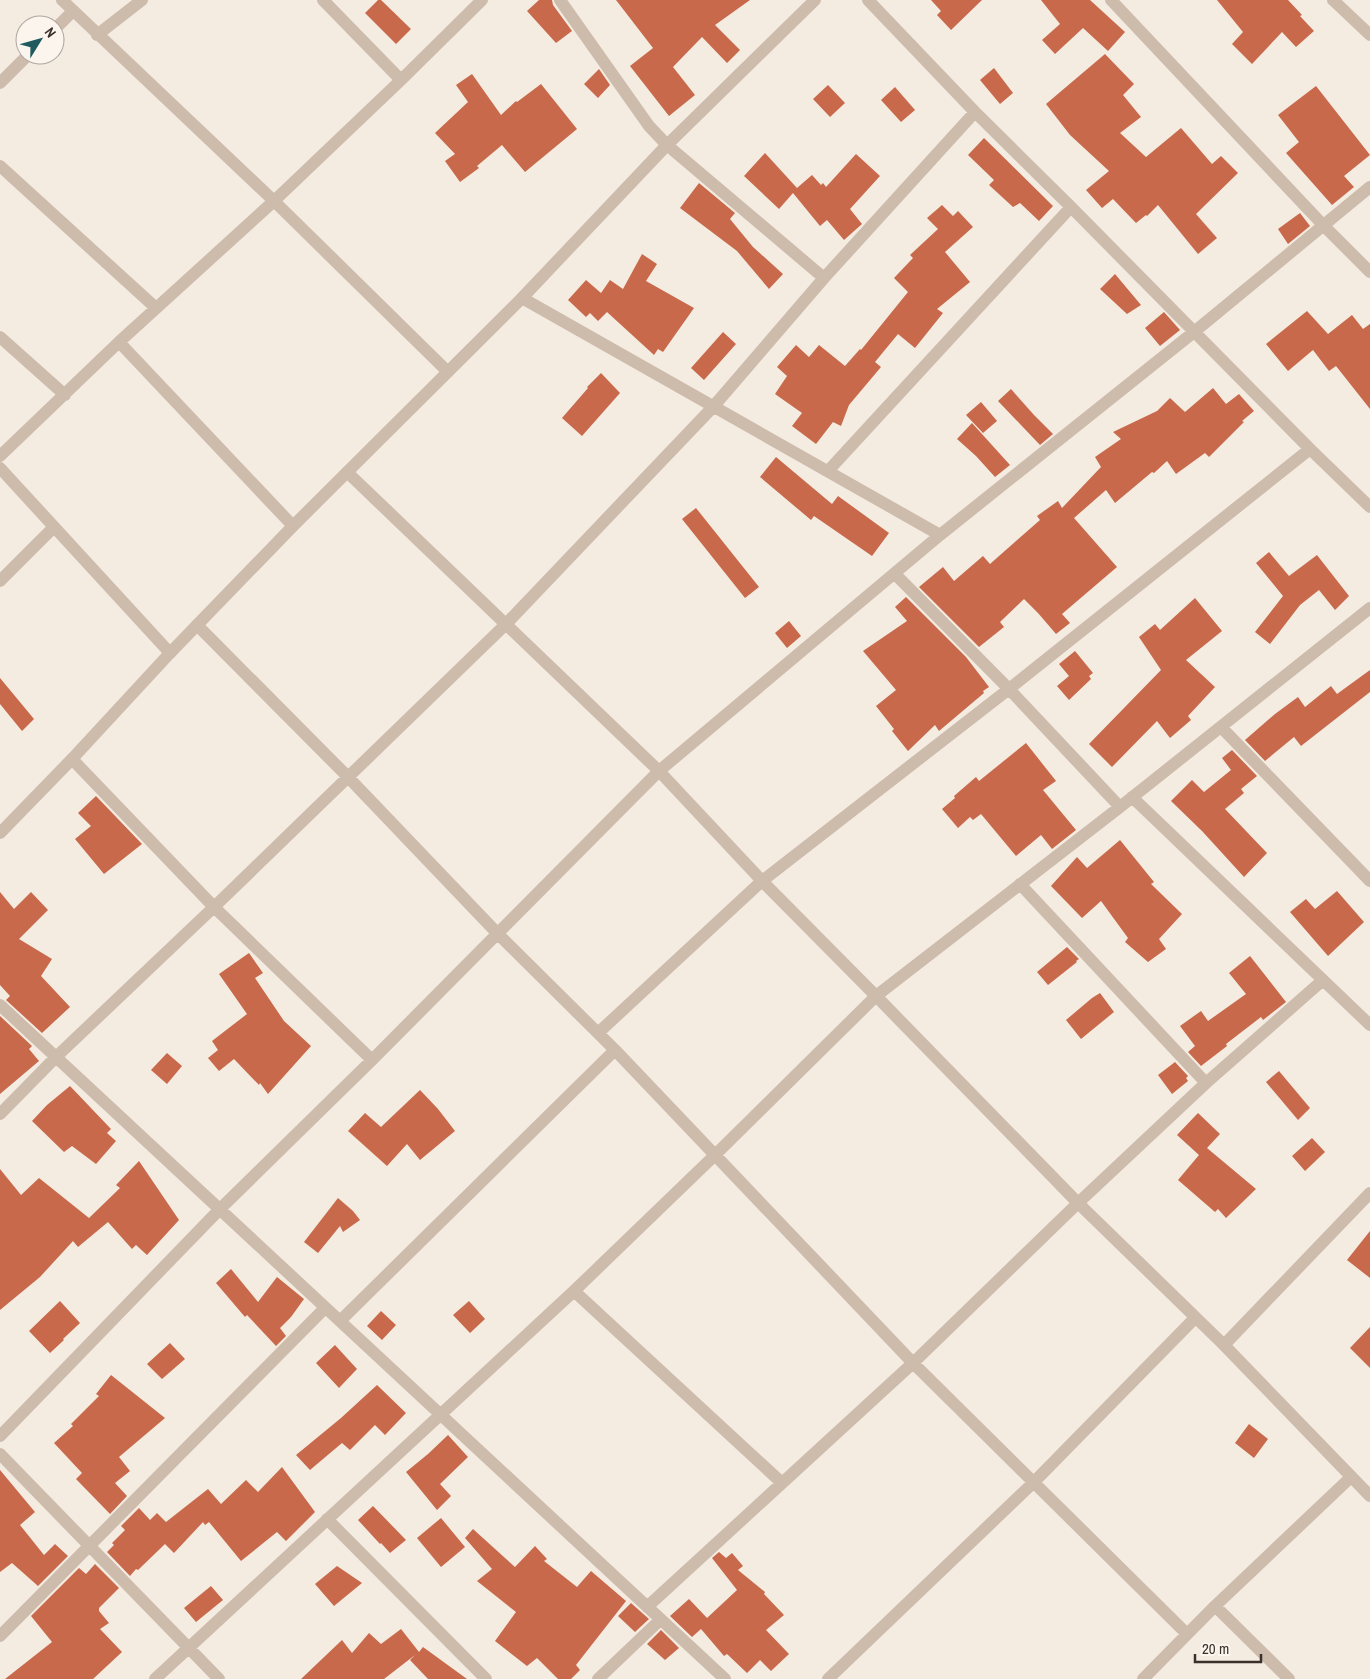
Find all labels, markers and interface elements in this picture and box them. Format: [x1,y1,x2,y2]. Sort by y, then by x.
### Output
north arrow [15,15,65,65]
text: N [41,23,60,41]
scale bar [1195,1632,1261,1664]
text: 20 m [1202,1638,1229,1659]

